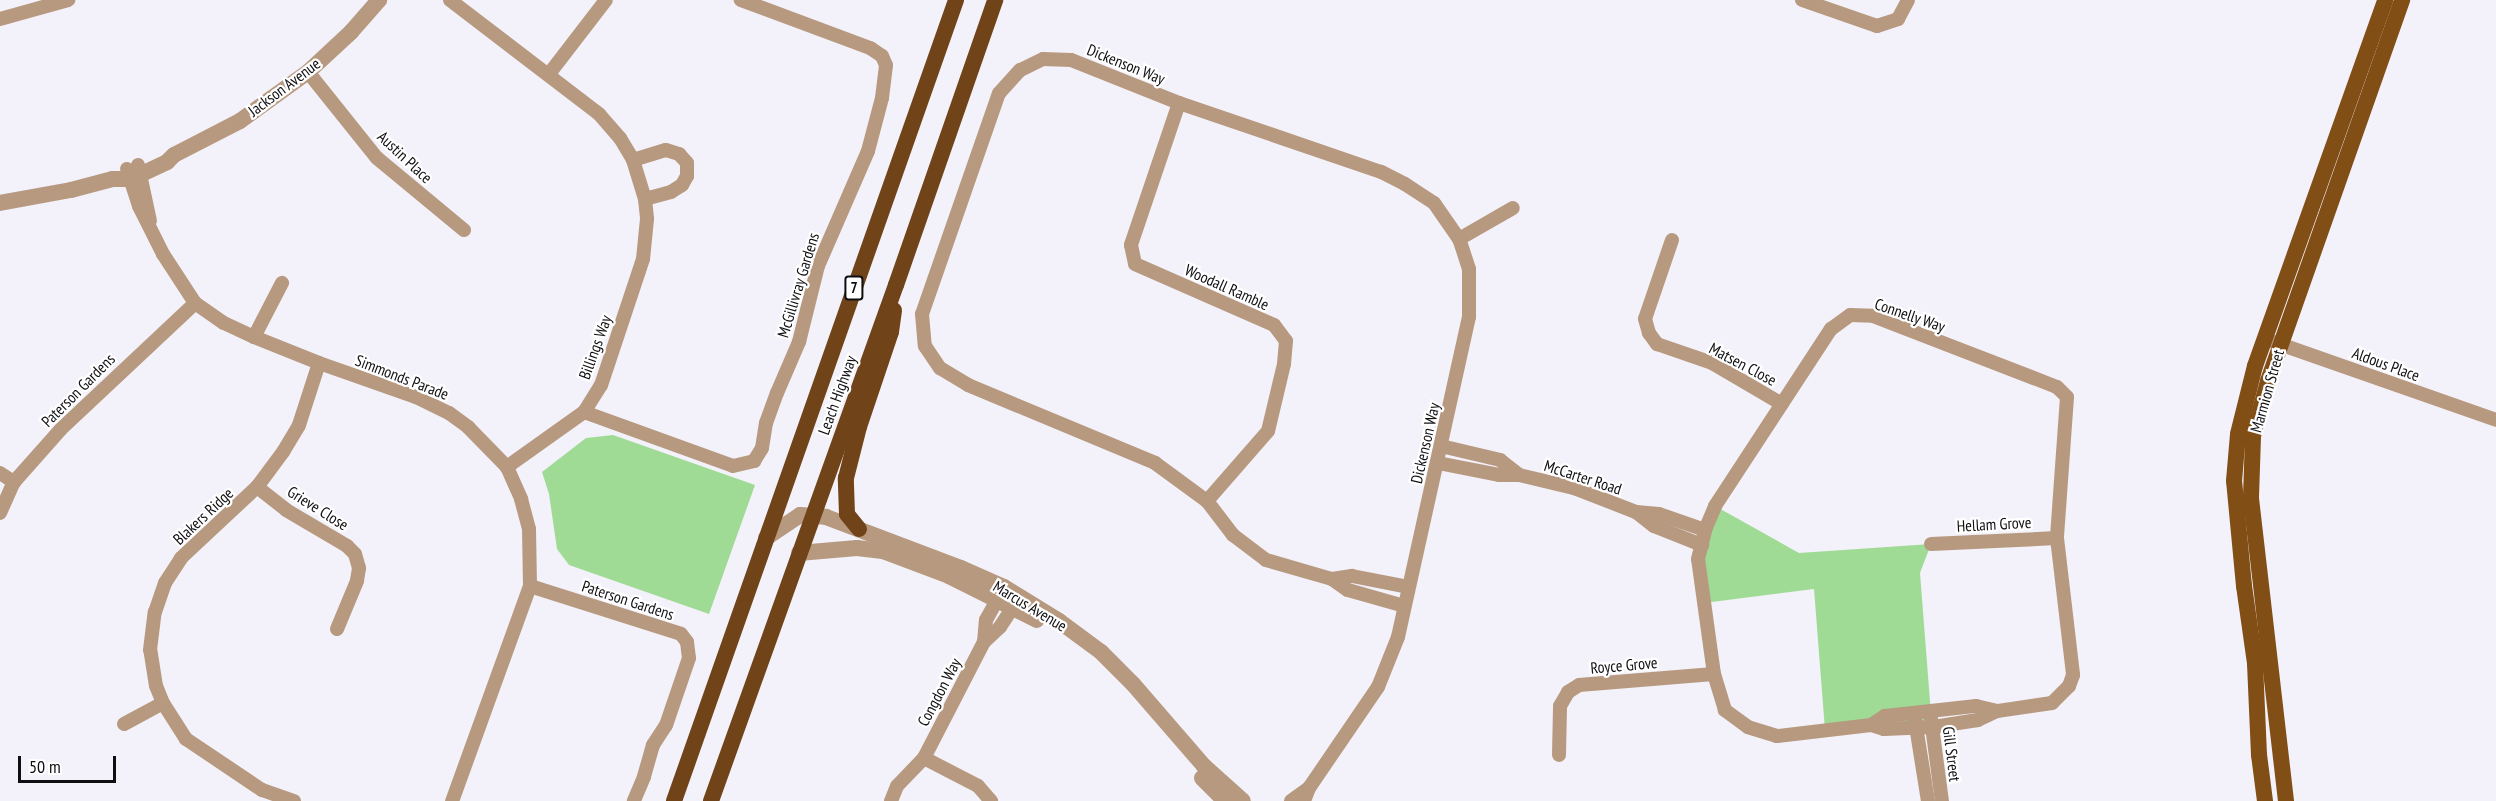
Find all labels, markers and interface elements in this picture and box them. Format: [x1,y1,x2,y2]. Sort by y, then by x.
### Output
street label: Dickenson Way [1084,40,1168,88]
street label: Jackson Avenue [244,54,324,120]
street label: Austin Place [374,127,436,187]
street label: McGillivray Gardens [773,230,823,340]
street label: Woodall Ramble [1182,260,1272,314]
road number: 7 [844,276,864,300]
street label: Connelly Way [1872,294,1948,336]
street label: Billings Way [574,312,616,382]
street label: Matsen Close [1706,338,1780,390]
street label: Aldous Place [2350,343,2422,385]
street label: Marmion Street [2246,347,2288,435]
street label: Paterson Gardens [37,349,119,431]
street label: Simmonds Parade [353,350,451,404]
street label: Leach Highway [814,353,860,437]
street label: Dickenson Way [1406,401,1444,485]
street label: McCarter Road [1542,455,1624,499]
street label: Grieve Close [284,482,352,534]
street label: Blakers Ridge [169,483,237,549]
street label: Hellam Grove [1956,512,2032,536]
street label: Paterson Gardens [579,576,677,624]
street label: Marcus Avenue [990,576,1070,636]
street label: Royce Grove [1590,653,1658,677]
street label: Congdon Way [913,655,965,729]
street label: Gill Street [1939,725,1965,783]
scale bar [21,744,118,782]
text: 50 m [29,755,61,778]

